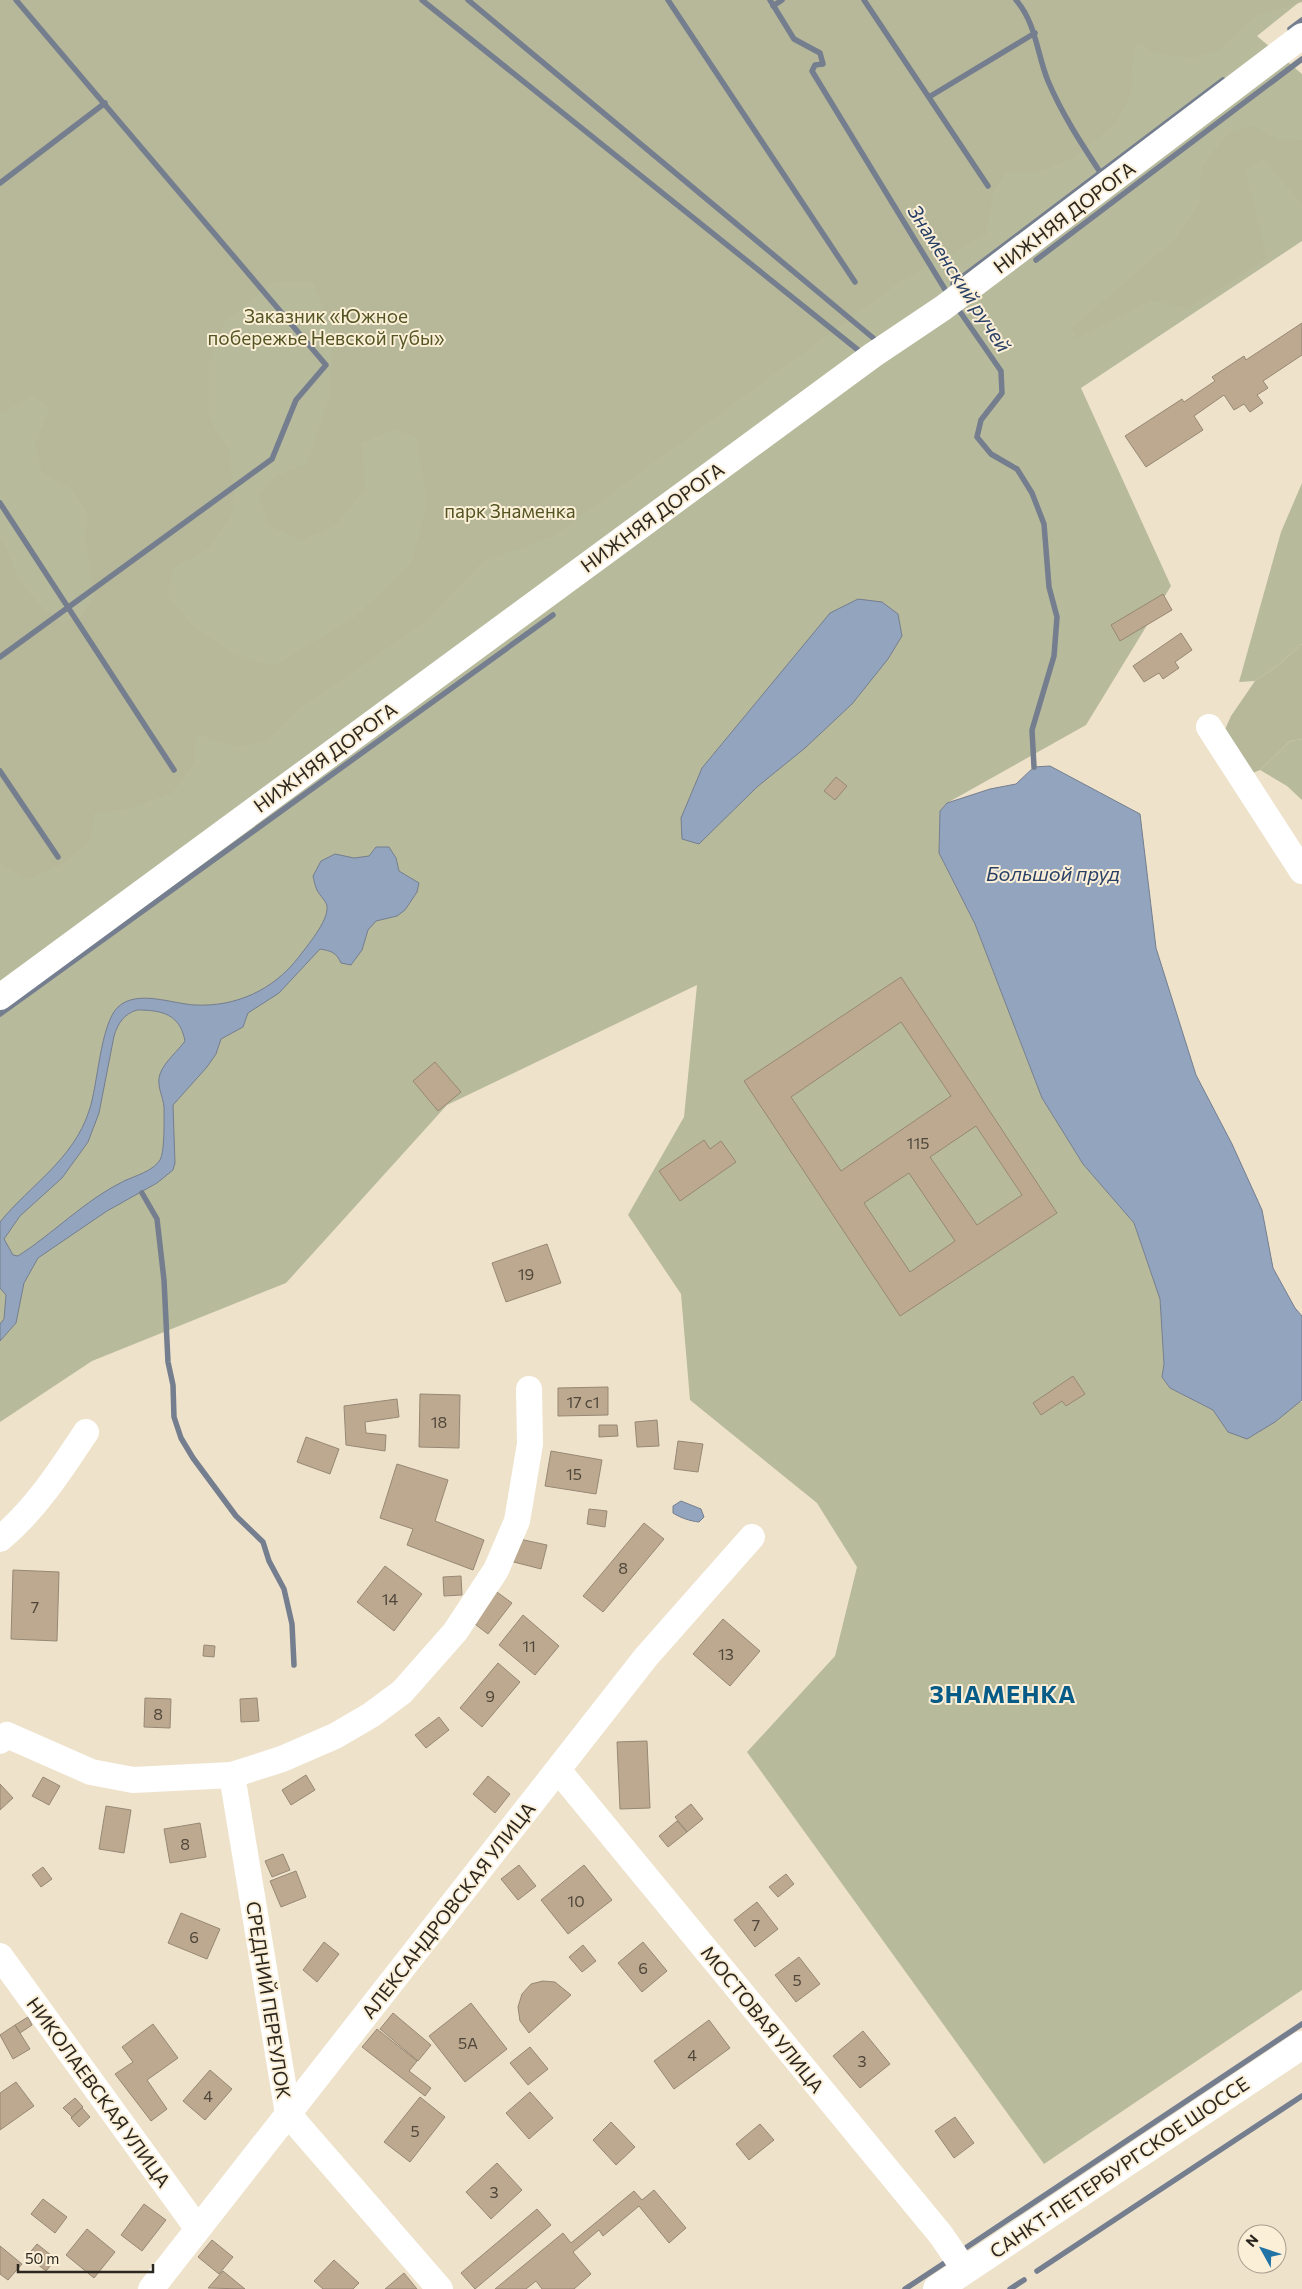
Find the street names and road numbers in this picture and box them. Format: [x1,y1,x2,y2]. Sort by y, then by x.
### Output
street label: НИЖНЯЯ ДОРОГА [989,156,1139,278]
street label: НИЖНЯЯ ДОРОГА [576,457,728,577]
street label: НИЖНЯЯ ДОРОГА [249,697,401,817]
street label: АЛЕКСАНДРОВСКАЯ УЛИЦА [356,1797,540,2023]
street label: СРЕДНИЙ ПЕРЕУЛОК [242,1899,296,2101]
street label: МОСТОВАЯ УЛИЦА [697,1941,829,2097]
street label: НИКОЛАЕВСКАЯ УЛИЦА [22,1992,176,2192]
street label: САНКТ-ПЕТЕРБУРГСКОЕ ШОССЕ [985,2071,1253,2263]

